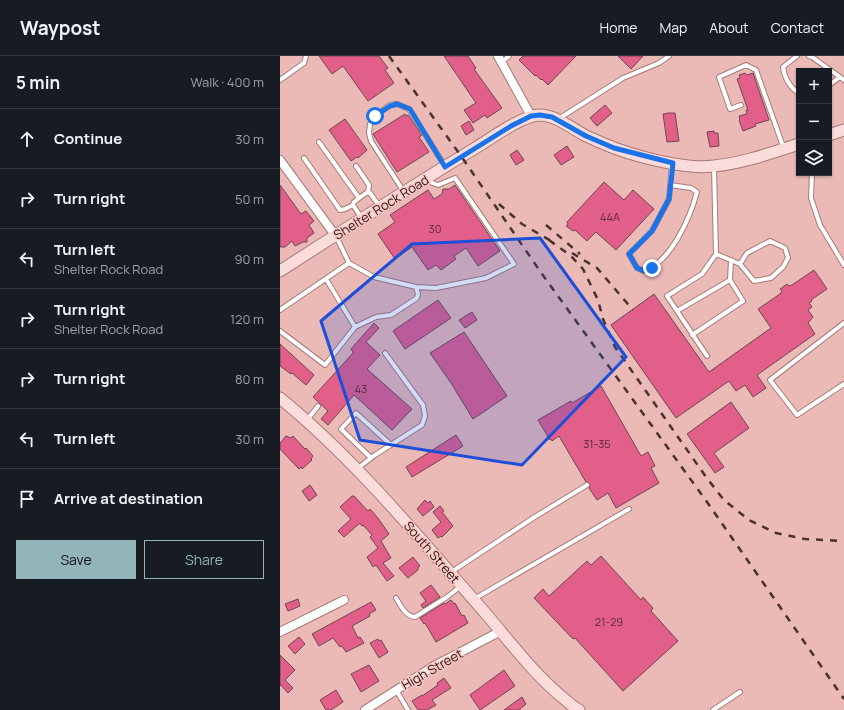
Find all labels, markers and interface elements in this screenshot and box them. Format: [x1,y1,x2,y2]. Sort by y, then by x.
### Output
text: Waypost [20,15,100,41]
text: Home [600,18,637,37]
text: Map [659,18,687,37]
text: About [709,18,749,37]
text: Contact [771,18,824,37]
map controls [796,68,832,176]
button: + [796,68,832,104]
text: 5 min [16,71,60,94]
text: Walk · 400 m [190,73,264,91]
button: − [796,104,832,140]
route start [366,107,384,125]
icon: ahead [16,128,38,150]
text: Continue [54,128,122,149]
text: 30 m [235,130,264,148]
button: layers [796,140,832,176]
street label: Shelter Rock Road [330,170,432,244]
icon: right [16,188,38,210]
text: Turn right [54,188,125,209]
text: 50 m [235,190,264,208]
house number: 44A [600,209,620,224]
house number: 30 [429,221,441,236]
text: Turn left [54,239,116,260]
icon: left [16,248,38,270]
text: 90 m [234,250,264,268]
route end [643,259,661,277]
text: Shelter Rock Road [54,260,163,278]
text: Turn right [54,299,125,320]
icon: right [16,308,38,330]
text: 120 m [230,310,264,328]
text: Shelter Rock Road [54,320,163,338]
icon: right [16,368,38,390]
text: Turn right [54,368,125,389]
text: 80 m [235,370,264,388]
house number: 43 [355,381,367,396]
icon: left [16,428,38,450]
text: Turn left [54,428,116,449]
text: 30 m [235,430,264,448]
house number: 31-35 [583,436,611,451]
icon: arrive [16,488,38,510]
text: Arrive at destination [54,488,203,509]
street label: South Street [400,517,464,587]
button: Save [16,540,136,579]
button: Share [144,540,264,579]
house number: 21-29 [595,614,623,629]
street label: High Street [398,644,466,694]

